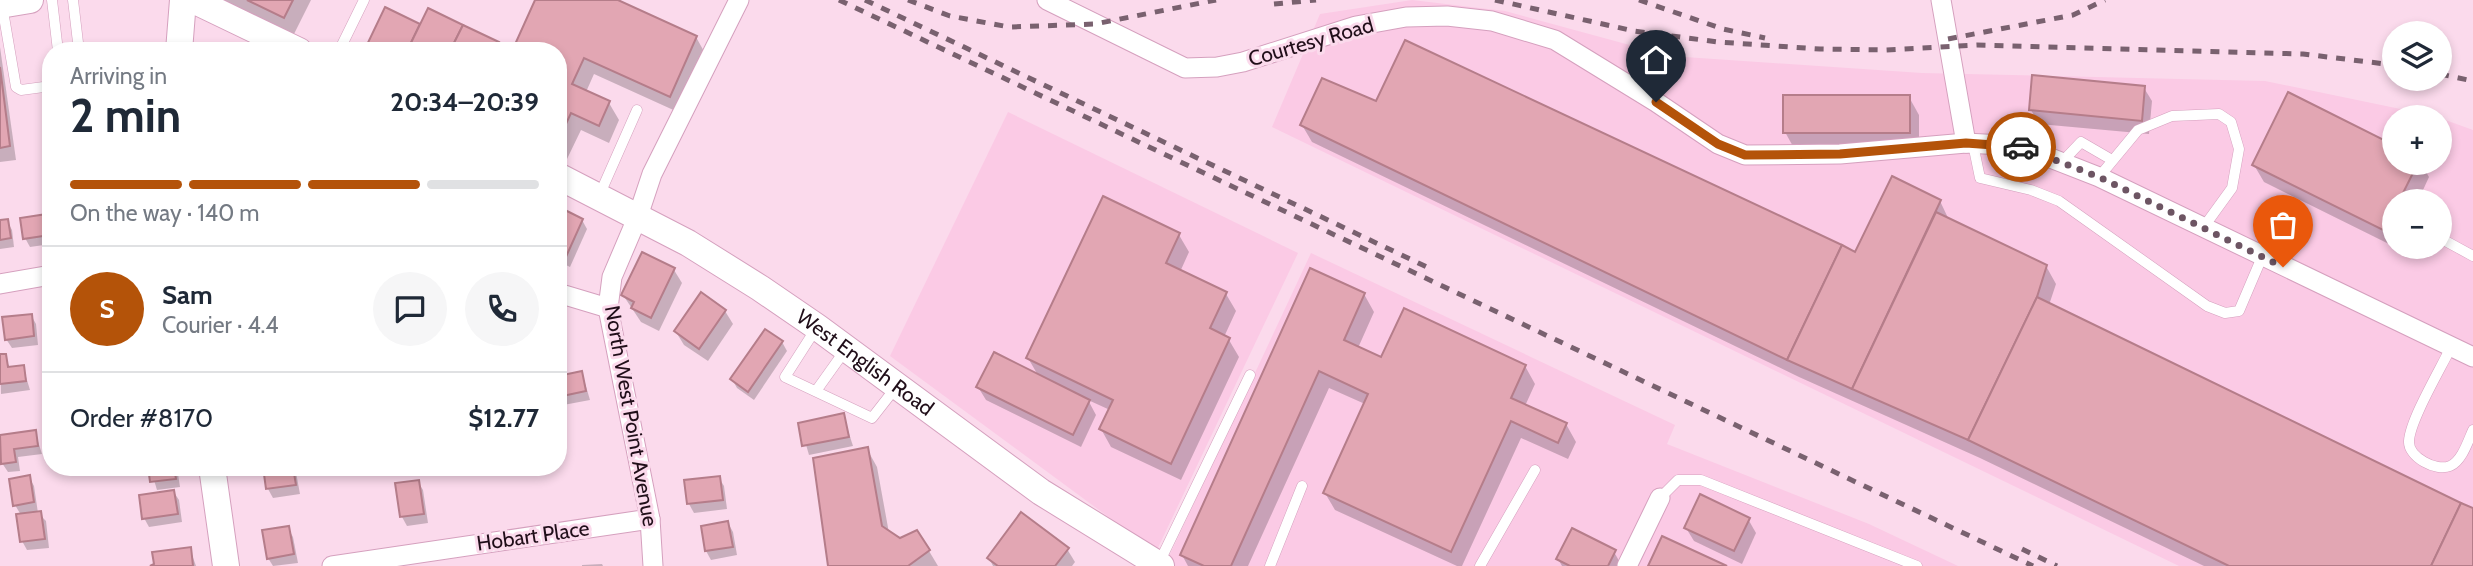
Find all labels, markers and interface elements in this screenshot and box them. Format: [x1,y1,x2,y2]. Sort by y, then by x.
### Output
street label: Courtesy Road [1245,12,1376,71]
map controls [2382,21,2452,259]
button: layers [2382,21,2452,91]
pin [1626,30,1686,102]
icon: home [1637,41,1675,79]
text: Arriving in [70,62,167,90]
text: 20:34–20:39 [390,86,539,118]
text: 2 min [70,88,181,144]
button: + [2382,105,2452,175]
courier [1986,112,2056,182]
icon: car [2002,128,2040,166]
button: − [2382,189,2452,259]
pin [2253,195,2313,267]
text: On the way · 140 m [70,199,260,227]
icon: bag [2264,206,2302,244]
button: chat [373,272,447,346]
button: phone [465,272,539,346]
text: Sam [162,279,213,311]
text: S [99,293,115,325]
street label: North West Point Avenue [600,304,663,529]
street label: West English Road [792,304,939,421]
text: Courier · 4.4 [162,311,279,339]
text: Order #8170 [70,402,213,434]
text: $12.77 [468,402,539,434]
street label: Hobart Place [475,515,591,556]

